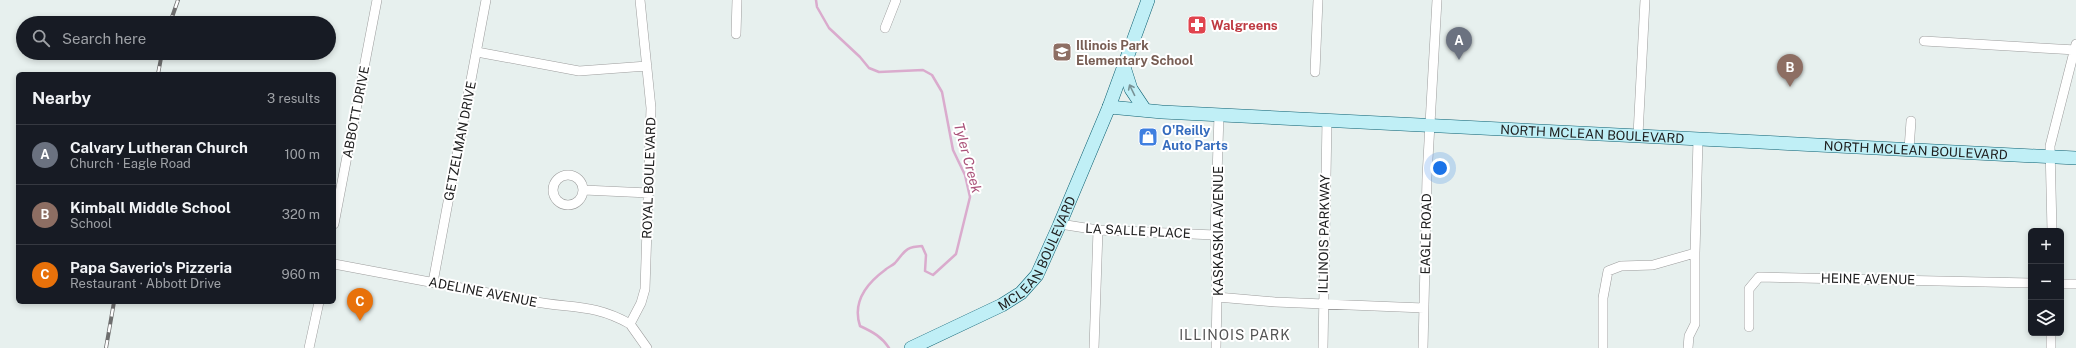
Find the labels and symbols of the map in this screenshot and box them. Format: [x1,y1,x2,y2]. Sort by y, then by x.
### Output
pharmacy icon: Walgreens [1186,14,1208,36]
place label: Walgreens [1211,18,1278,33]
pin: A [1446,27,1472,60]
place label: Illinois Park Elementary School [1076,38,1194,68]
school or university icon: Illinois Park Elementary School [1051,41,1073,63]
pin: B [1777,54,1803,87]
street label: ABBOTT DRIVE [340,65,372,159]
street label: GETZELMAN DRIVE [441,80,479,202]
one-way arrow [1128,84,1135,96]
street label: ROYAL BOULEVARD [639,117,659,239]
water label: Tyler Creek [951,121,985,195]
street label: NORTH MCLEAN BOULEVARD [1500,122,1685,146]
place label: O'Reilly Auto Parts [1162,123,1228,153]
shop icon: O'Reilly Auto Parts [1137,126,1159,148]
street label: NORTH MCLEAN BOULEVARD [1823,138,2008,162]
your location [1430,158,1450,178]
street label: KASKASKIA AVENUE [1211,166,1226,296]
street label: ILLINOIS PARKWAY [1315,174,1333,294]
street label: EAGLE ROAD [1418,193,1434,275]
street label: MCLEAN BOULEVARD [995,194,1078,313]
street label: LA SALLE PLACE [1085,221,1191,241]
street label: HEINE AVENUE [1821,271,1915,287]
street label: ADELINE AVENUE [427,274,539,310]
pin: C [347,288,373,321]
district label: ILLINOIS PARK [1179,327,1291,343]

